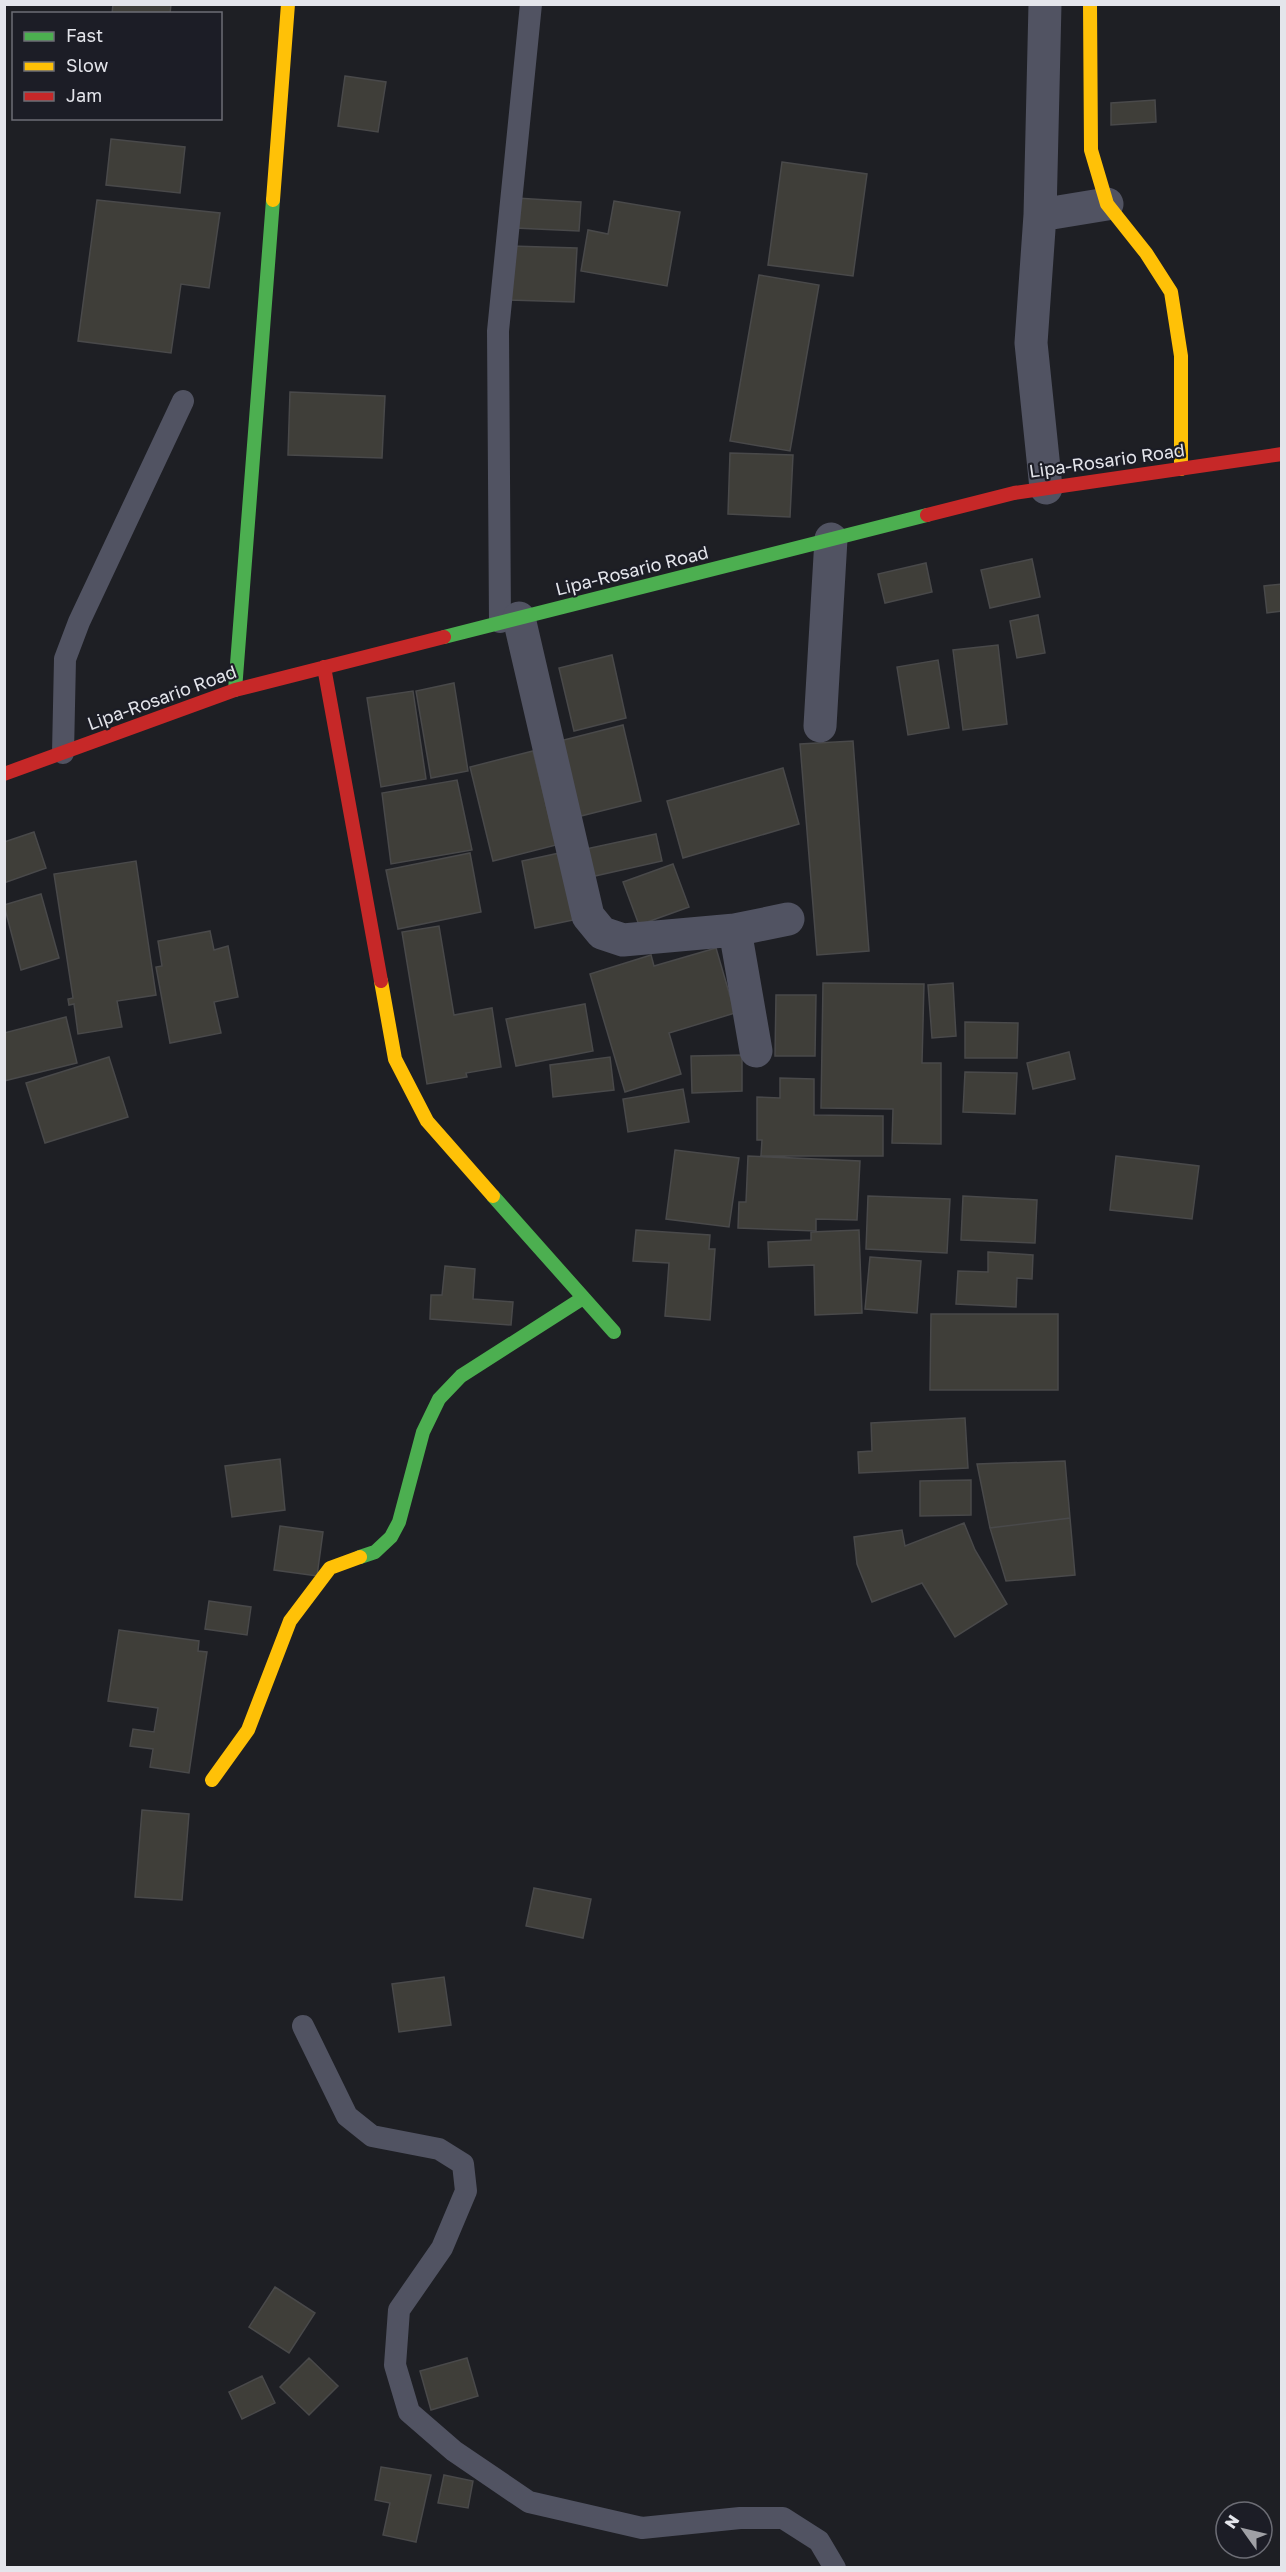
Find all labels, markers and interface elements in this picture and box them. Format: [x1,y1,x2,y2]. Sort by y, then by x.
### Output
legend [12,12,222,120]
text: Fast [66,24,103,46]
text: Slow [66,54,109,76]
text: Jam [66,84,102,106]
street label: Lipa-Rosario Road [1028,438,1186,482]
street label: Lipa-Rosario Road [553,540,711,600]
street label: Lipa-Rosario Road [84,660,239,734]
north arrow [1214,2500,1274,2560]
text: N [1220,2511,1243,2532]

